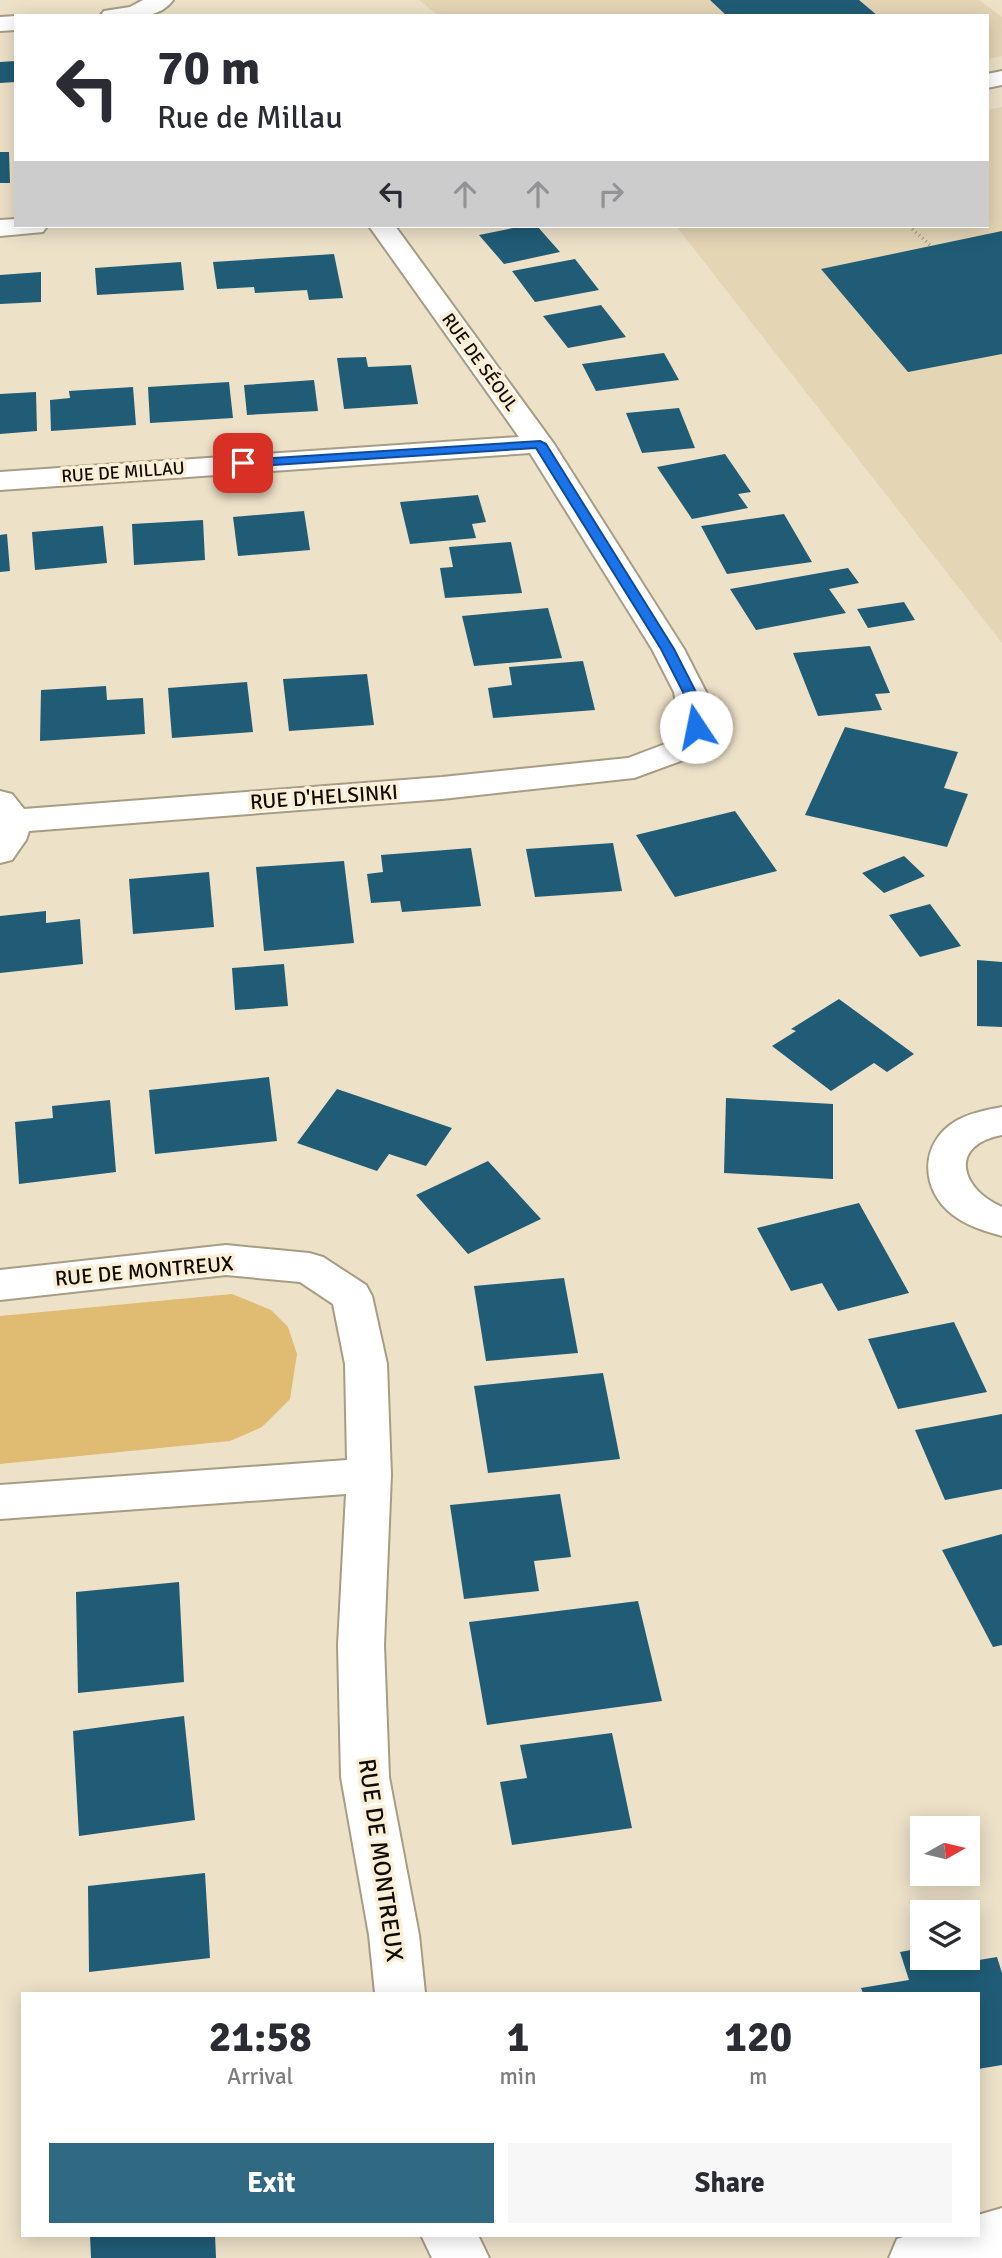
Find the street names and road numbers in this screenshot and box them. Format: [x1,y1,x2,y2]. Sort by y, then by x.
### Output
street label: RUE DE SÉOUL [437,309,523,415]
street label: RUE DE MILLAU [61,457,185,487]
street label: RUE D'HELSINKI [249,779,399,815]
street label: RUE DE MONTREUX [54,1250,234,1292]
street label: RUE DE MONTREUX [352,1757,410,1963]

